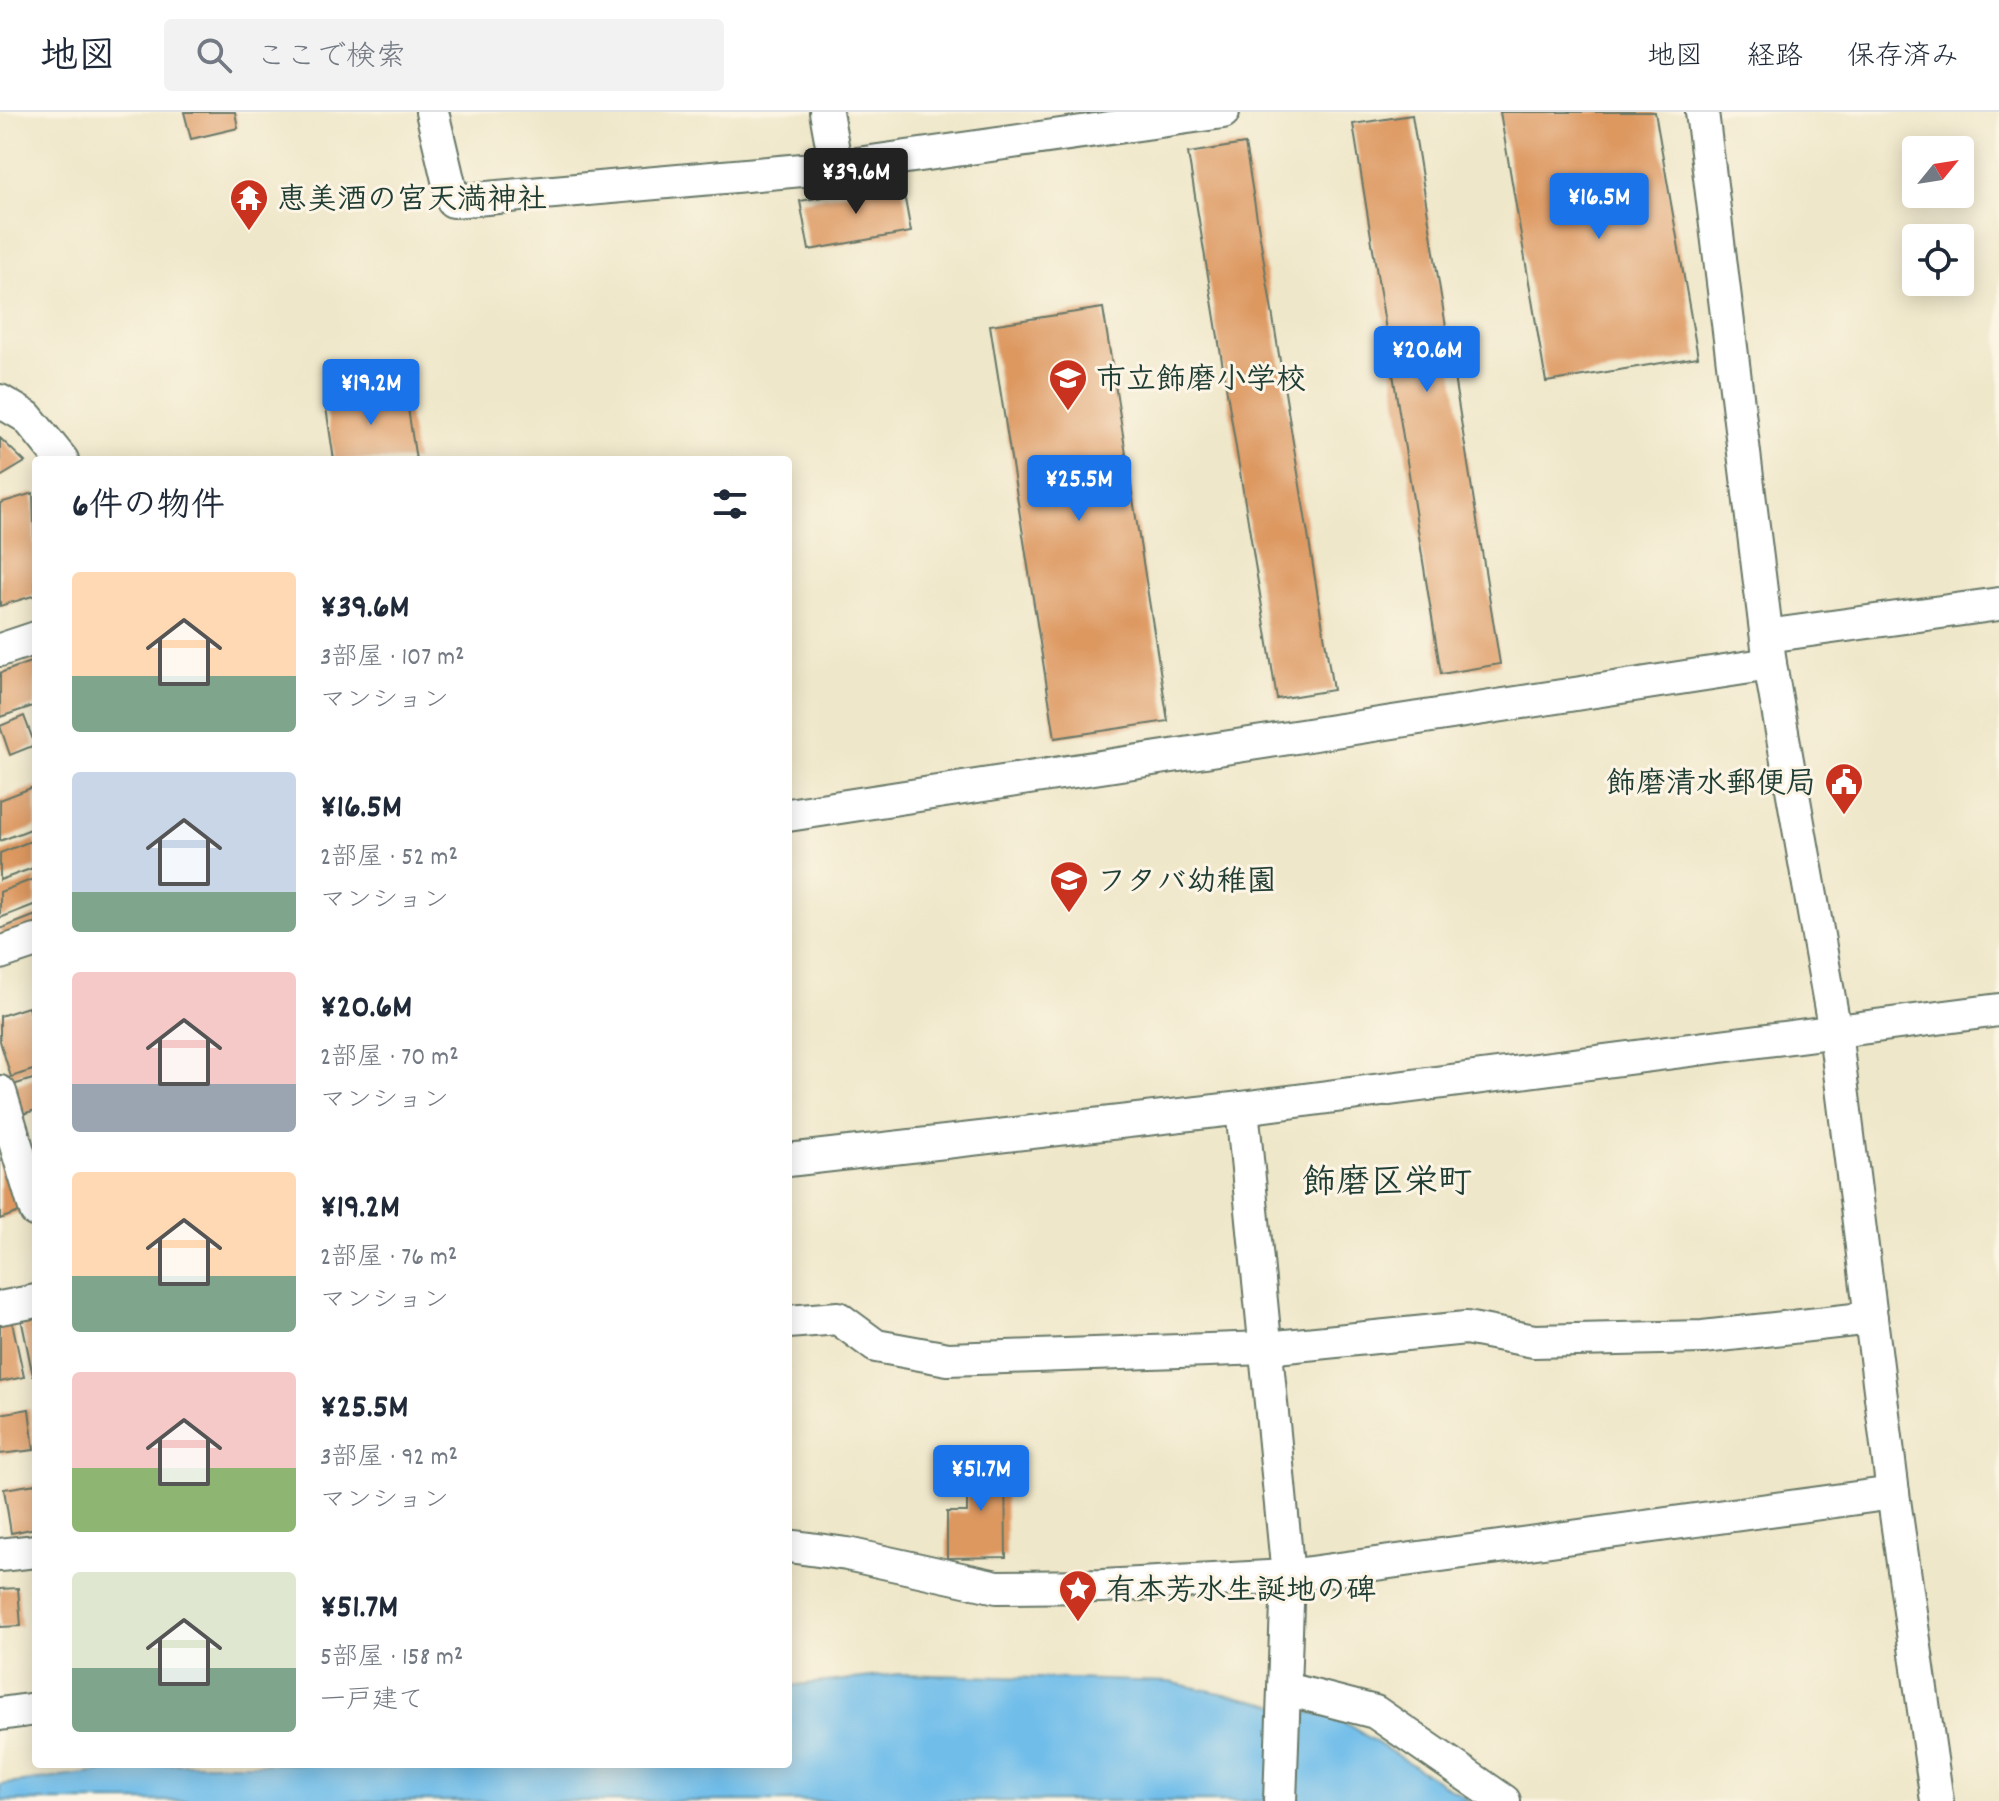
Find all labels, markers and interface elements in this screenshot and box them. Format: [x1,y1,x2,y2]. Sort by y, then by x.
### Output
search box [164,19,724,91]
text: 地図 [40,32,116,87]
icon: search [192,33,236,77]
text: ここで検索 [256,38,406,81]
text: 地図 [1647,39,1703,79]
text: 経路 [1747,39,1803,79]
text: 保存済み [1847,39,1959,79]
north arrow [1902,136,1974,208]
map controls [1902,136,1974,296]
pin: ¥39.6M [791,148,921,216]
text: ¥39.6M [822,155,890,192]
pin: ¥16.5M [1534,173,1664,241]
temple icon: 恵美酒の宮天満神社 [228,177,270,232]
text: ¥16.5M [1568,180,1630,217]
place label: 恵美酒の宮天満神社 [277,181,547,224]
button: locate [1902,224,1974,296]
pin: ¥20.6M [1362,326,1492,394]
text: ¥20.6M [1392,333,1462,370]
school or university icon: 市立飾磨小学校 [1047,357,1089,412]
pin: ¥19.2M [306,359,436,427]
place label: 市立飾磨小学校 [1096,361,1306,404]
text: ¥19.2M [340,366,402,403]
pin: ¥25.5M [1014,455,1144,523]
text: ¥25.5M [1045,462,1113,499]
icon: filters [708,482,752,526]
text: 6件の物件 [72,484,225,533]
text: ¥39.6M [320,585,409,634]
icon: home [136,604,232,700]
text: 3部屋 · 107 m² [320,640,465,677]
text: マンション [320,683,449,720]
public building icon: 飾磨清水郵便局 [1823,761,1865,816]
place label: 飾磨清水郵便局 [1606,765,1816,808]
text: ¥16.5M [320,785,402,834]
icon: home [136,804,232,900]
text: 2部屋 · 52 m² [320,840,458,877]
school or university icon: フタバ幼稚園 [1048,859,1090,914]
place label: フタバ幼稚園 [1097,863,1276,906]
text: マンション [320,883,449,920]
text: ¥20.6M [320,985,412,1034]
icon: home [136,1004,232,1100]
text: 2部屋 · 70 m² [320,1040,459,1077]
text: マンション [320,1083,449,1120]
district label: 飾磨区栄町 [1302,1161,1472,1210]
text: ¥19.2M [320,1185,400,1234]
icon: home [136,1204,232,1300]
text: 2部屋 · 76 m² [320,1240,457,1277]
text: マンション [320,1283,449,1320]
text: ¥25.5M [320,1385,408,1434]
icon: home [136,1404,232,1500]
text: 3部屋 · 92 m² [320,1440,458,1477]
pin: ¥51.7M [916,1445,1046,1513]
text: ¥51.7M [951,1452,1011,1489]
text: マンション [320,1483,449,1520]
place icon: 有本芳水生誕地の碑 [1057,1568,1099,1623]
place label: 有本芳水生誕地の碑 [1106,1572,1376,1615]
text: ¥51.7M [320,1585,398,1634]
icon: home [136,1604,232,1700]
text: 5部屋 · 158 m² [320,1640,463,1677]
text: 一戸建て [320,1683,424,1720]

